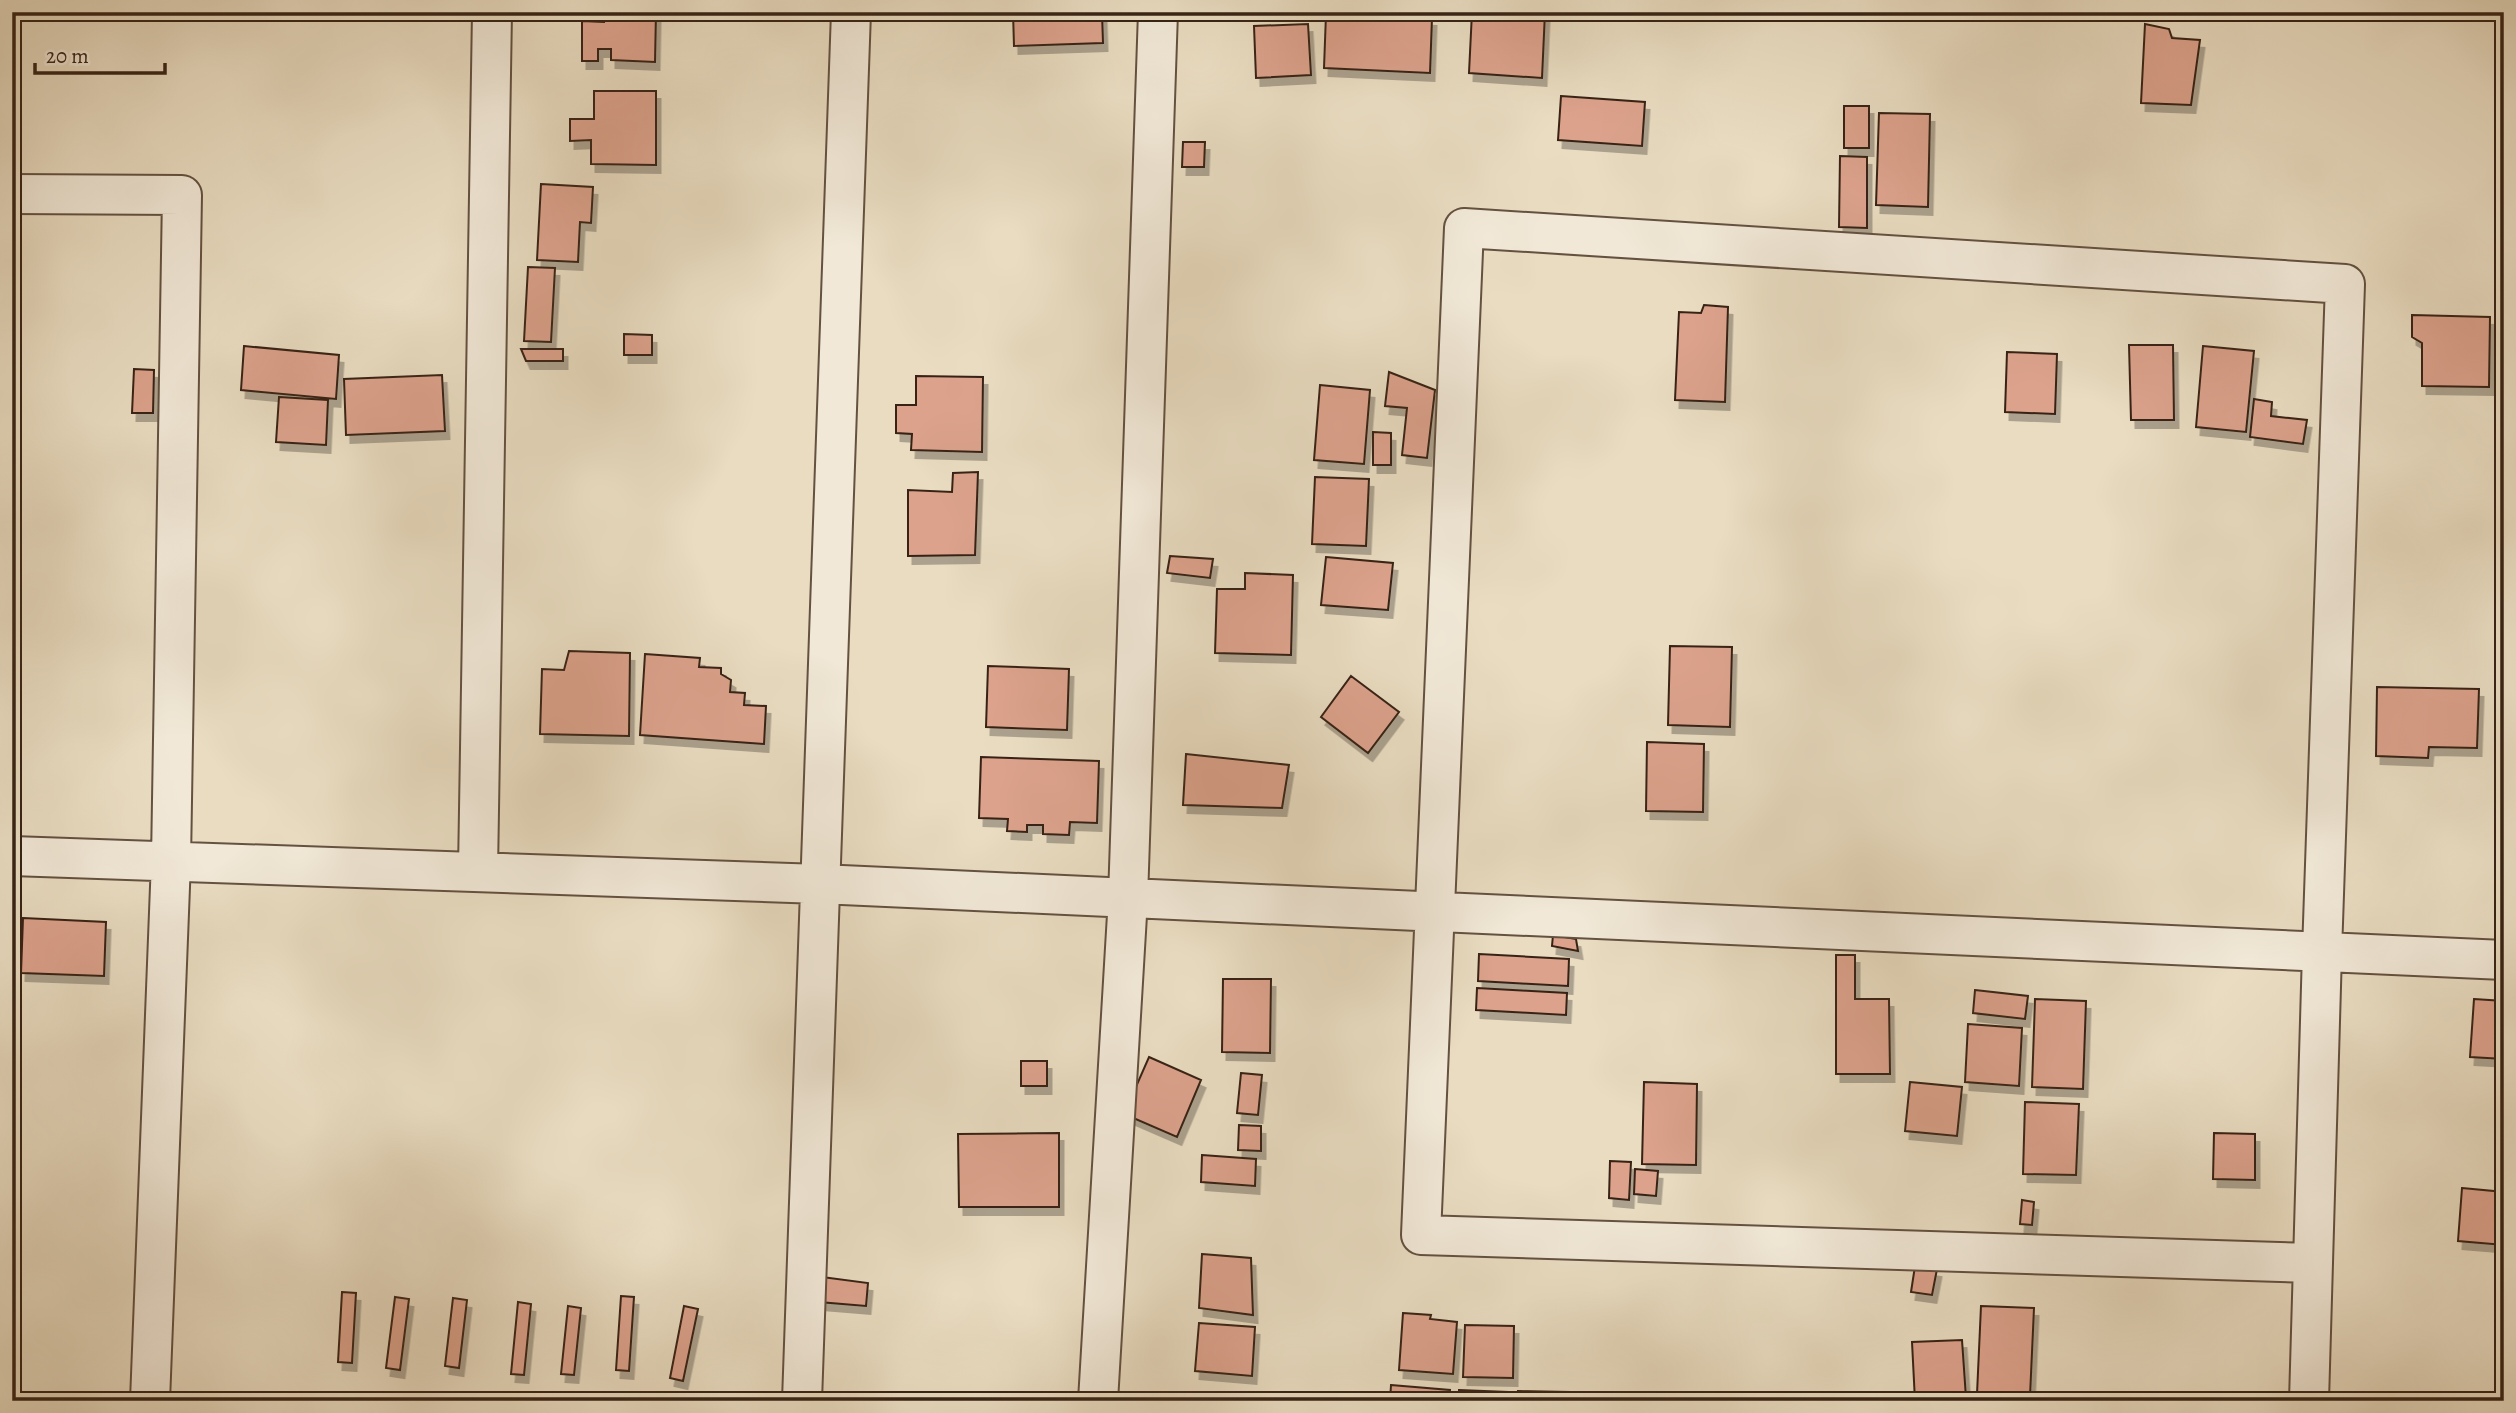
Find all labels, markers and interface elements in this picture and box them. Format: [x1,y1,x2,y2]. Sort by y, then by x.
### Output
scale bar [35,32,164,76]
text: 20 m [46,42,89,70]

